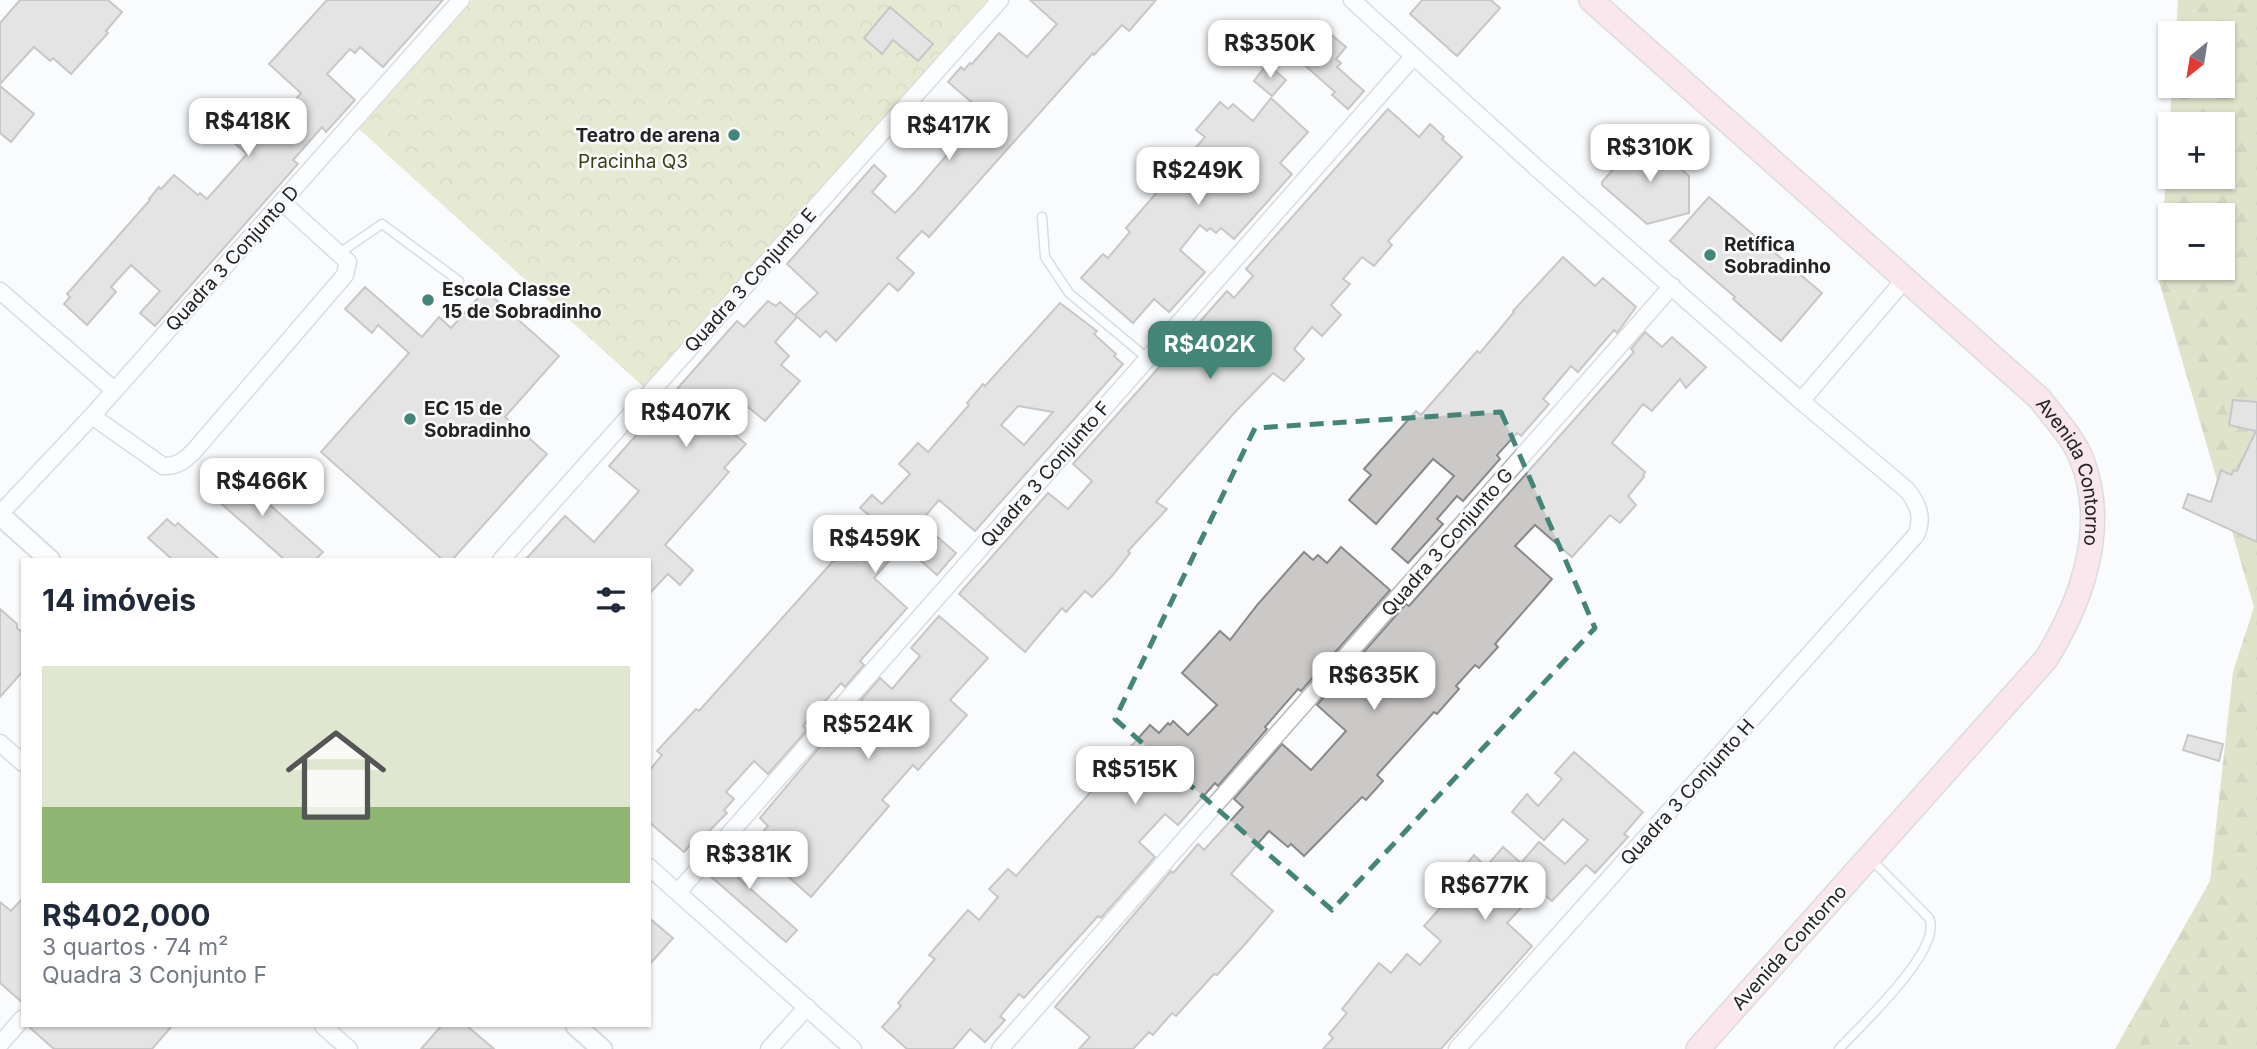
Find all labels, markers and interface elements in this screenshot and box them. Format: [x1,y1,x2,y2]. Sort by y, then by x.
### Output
pin: R$350K [1213,20,1327,80]
north arrow [2158,21,2235,98]
map controls [2158,21,2235,280]
text: R$350K [1224,29,1316,57]
pin: R$418K [191,99,305,158]
pin: R$417K [892,102,1006,162]
text: R$418K [205,107,291,135]
text: R$417K [907,111,991,139]
button: + [2158,112,2235,189]
place label: Teatro de arena [576,124,720,147]
pin: R$310K [1593,124,1707,184]
marker: Teatro de arena [726,127,742,143]
text: R$310K [1607,133,1693,161]
pin: R$249K [1141,148,1255,207]
park label: Pracinha Q3 [578,150,688,173]
text: R$249K [1152,156,1244,184]
street label: Quadra 3 Conjunto D [161,181,304,336]
button: − [2158,203,2235,280]
street label: Quadra 3 Conjunto E [680,204,821,357]
place label: Retífica Sobradinho [1724,233,1831,278]
marker: Retífica Sobradinho [1702,247,1718,263]
place label: Escola Classe 15 de Sobradinho [442,278,602,323]
marker: Escola Classe 15 de Sobradinho [420,292,436,308]
pin: R$402K [1153,322,1267,381]
text: R$402K [1164,330,1256,358]
pin: R$407K [629,390,743,449]
street label: Avenida Contorno [2031,393,2104,547]
place label: EC 15 de Sobradinho [424,397,531,442]
street label: Quadra 3 Conjunto F [976,397,1115,552]
text: R$407K [641,398,731,426]
marker: EC 15 de Sobradinho [402,411,418,427]
pin: R$466K [205,458,319,518]
street label: Quadra 3 Conjunto G [1377,464,1518,621]
text: R$466K [216,467,308,495]
pin: R$459K [818,516,932,575]
text: R$459K [829,524,921,552]
icon: filters [592,581,630,619]
text: 14 imóveis [42,582,196,618]
pin: R$635K [1317,652,1431,712]
text: R$635K [1328,661,1420,689]
pin: R$524K [811,702,925,761]
text: R$524K [822,710,914,738]
icon: home [273,712,399,838]
street label: Quadra 3 Conjunto H [1616,714,1759,870]
pin: R$515K [1078,746,1192,806]
text: R$515K [1092,755,1178,783]
pin: R$381K [692,832,806,891]
text: R$381K [706,840,792,868]
pin: R$677K [1428,862,1542,922]
text: R$677K [1441,871,1529,899]
street label: Avenida Contorno [1727,880,1852,1015]
text: R$402,000 [42,897,211,933]
text: 3 quartos · 74 m² [42,933,228,961]
text: Quadra 3 Conjunto F [42,961,267,989]

